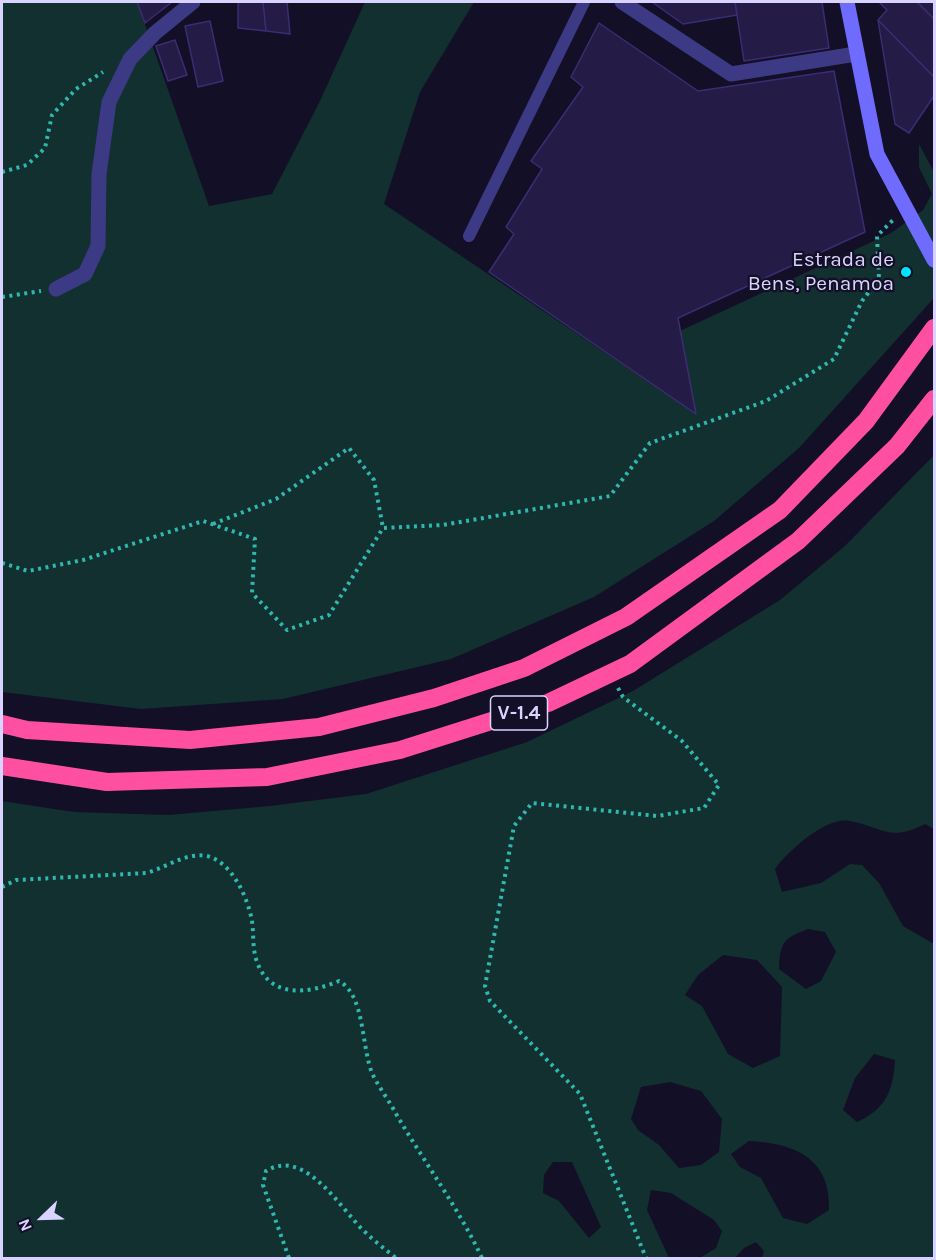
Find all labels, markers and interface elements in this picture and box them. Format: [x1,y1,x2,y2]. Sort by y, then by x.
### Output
place label: Estrada de Bens, Penamoa [748,247,894,297]
marker: Estrada de Bens, Penamoa [899,265,913,279]
road number: V-1.4 [490,696,548,730]
north arrow [12,1188,72,1248]
text: N [14,1216,36,1234]

